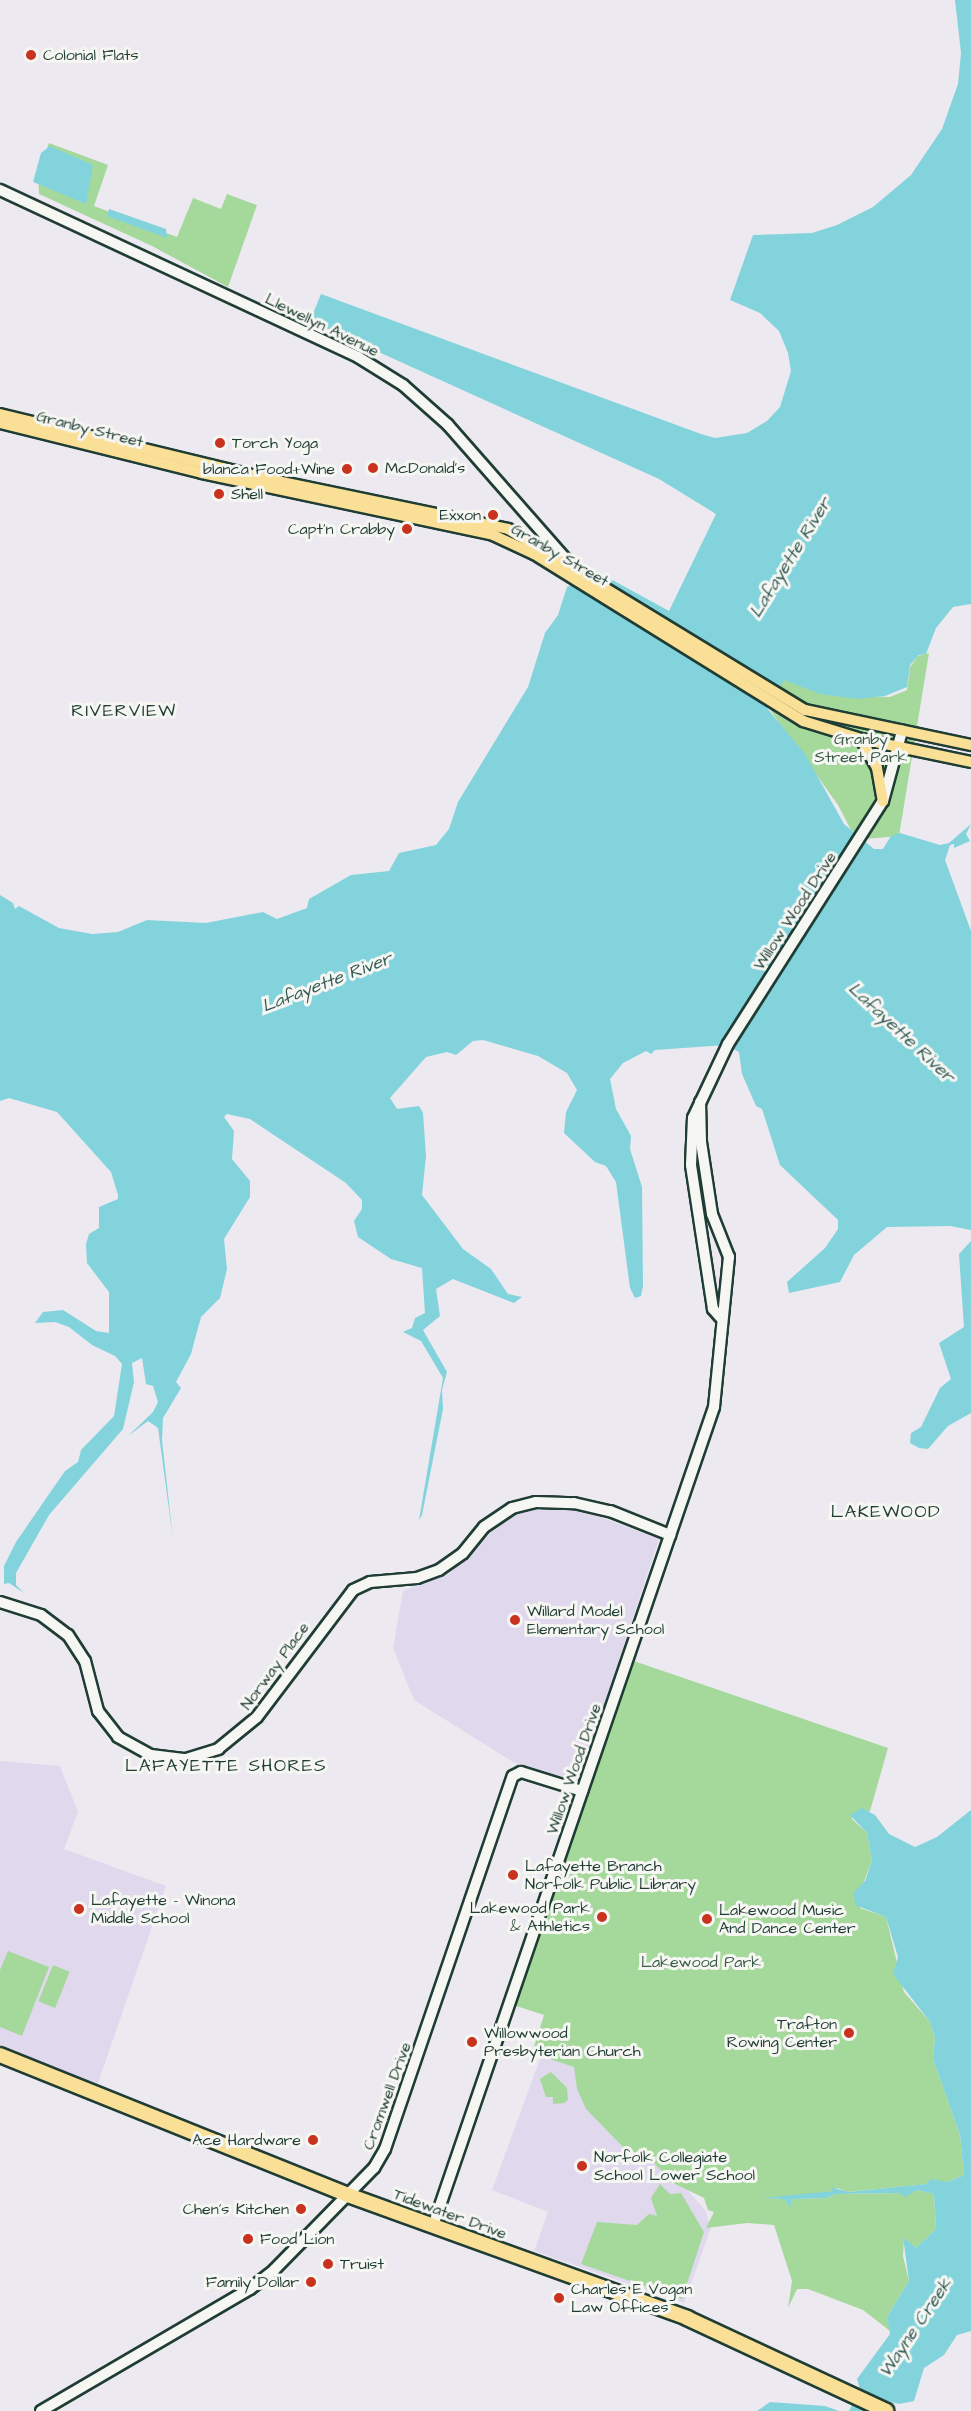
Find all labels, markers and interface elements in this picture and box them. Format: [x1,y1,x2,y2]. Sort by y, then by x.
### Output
place label: Colonial Flats [43,45,139,65]
marker: Colonial Flats [24,48,38,62]
street label: Llewellyn Avenue [262,289,382,361]
street label: Granby Street [35,406,145,452]
place label: Torch Yoga [232,433,318,453]
marker: Torch Yoga [213,436,227,450]
place label: McDonald's [385,458,465,478]
place label: blanca Food+Wine [203,459,335,479]
marker: McDonald's [366,461,380,475]
marker: blanca Food+Wine [340,462,354,476]
place label: Shell [231,484,263,504]
marker: Shell [212,487,226,501]
water label: Lafayette River [746,494,836,622]
place label: Exxon [439,505,481,525]
marker: Exxon [486,508,500,522]
place label: Capt'n Crabby [288,519,395,539]
street label: Granby Street [508,519,612,591]
marker: Capt'n Crabby [400,522,414,536]
district label: RIVERVIEW [71,700,177,722]
park label: Granby Street Park [815,729,907,767]
street label: Willow Wood Drive [750,848,840,974]
water label: Lafayette River [259,948,395,1018]
water label: Lafayette River [843,978,959,1088]
district label: LAKEWOOD [831,1501,941,1523]
place label: Willard Model Elementary School [527,1601,664,1639]
marker: Willard Model Elementary School [508,1613,522,1627]
street label: Norway Place [237,1618,313,1714]
street label: Willow Wood Drive [543,1701,605,1837]
district label: LAFAYETTE SHORES [125,1755,327,1777]
place label: Lafayette Branch Norfolk Public Library [525,1856,696,1894]
marker: Lafayette Branch Norfolk Public Library [506,1868,520,1882]
place label: Lafayette - Winona Middle School [91,1890,235,1928]
place label: Lakewood Park & Athletics [470,1898,590,1936]
place label: Lakewood Music And Dance Center [719,1900,855,1938]
marker: Lafayette - Winona Middle School [72,1902,86,1916]
marker: Lakewood Park & Athletics [595,1910,609,1924]
marker: Lakewood Music And Dance Center [700,1912,714,1926]
park label: Lakewood Park [641,1952,761,1972]
place label: Trafton Rowing Center [727,2014,837,2052]
place label: Willowwood Presbyterian Church [484,2023,641,2061]
marker: Trafton Rowing Center [842,2026,856,2040]
marker: Willowwood Presbyterian Church [465,2035,479,2049]
street label: Cromwell Drive [359,2040,415,2152]
place label: Ace Hardware [192,2130,301,2150]
marker: Ace Hardware [306,2133,320,2147]
place label: Norfolk Collegiate School Lower School [594,2147,755,2185]
marker: Norfolk Collegiate School Lower School [575,2159,589,2173]
street label: Tidewater Drive [391,2185,509,2243]
place label: Chen's Kitchen [183,2199,289,2219]
marker: Chen's Kitchen [294,2202,308,2216]
place label: Food Lion [260,2229,334,2249]
marker: Food Lion [241,2232,255,2246]
place label: Truist [340,2254,384,2274]
marker: Truist [321,2257,335,2271]
place label: Family Dollar [206,2272,299,2292]
water label: Wayne Creek [875,2274,957,2382]
marker: Family Dollar [304,2275,318,2289]
place label: Charles E Vogan Law Offices [571,2279,692,2317]
marker: Charles E Vogan Law Offices [552,2291,566,2305]

